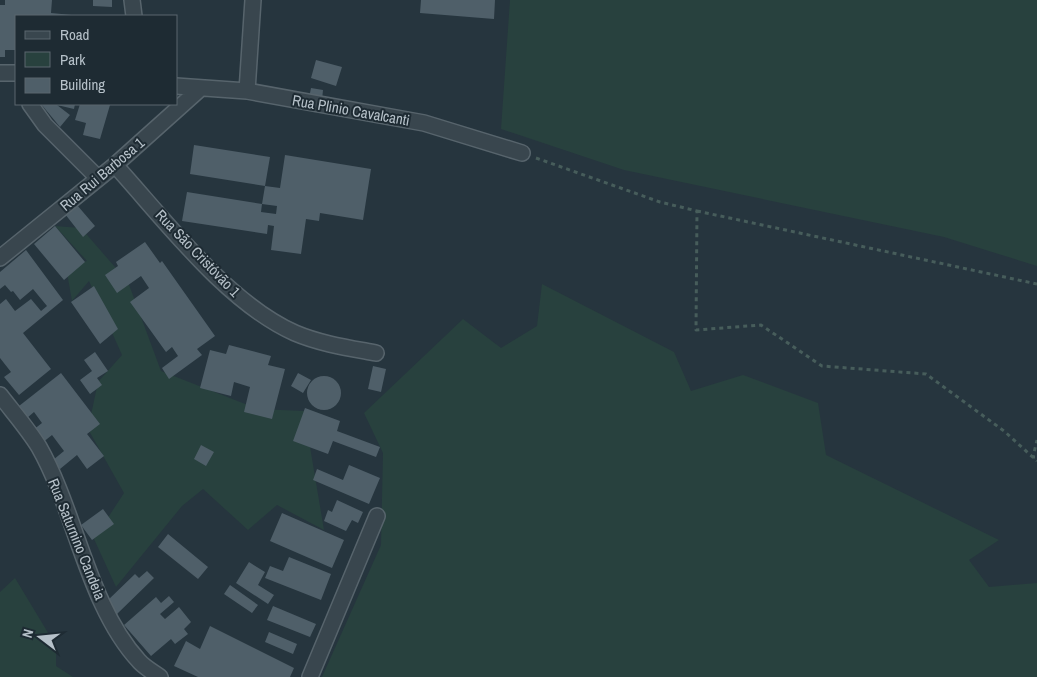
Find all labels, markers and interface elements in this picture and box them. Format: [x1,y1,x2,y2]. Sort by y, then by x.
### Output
legend [15,15,178,105]
text: Road [60,24,89,45]
text: Park [60,49,86,70]
text: Building [60,74,105,95]
street label: Rua Plinio Cavalcanti [291,89,411,131]
street label: Rua Rui Barbosa 1 [55,132,149,216]
street label: Rua São Cristóvão 1 [151,205,245,301]
street label: Rua Saturnino Candeia [43,475,111,603]
north arrow [15,612,65,662]
text: N [18,627,37,640]

